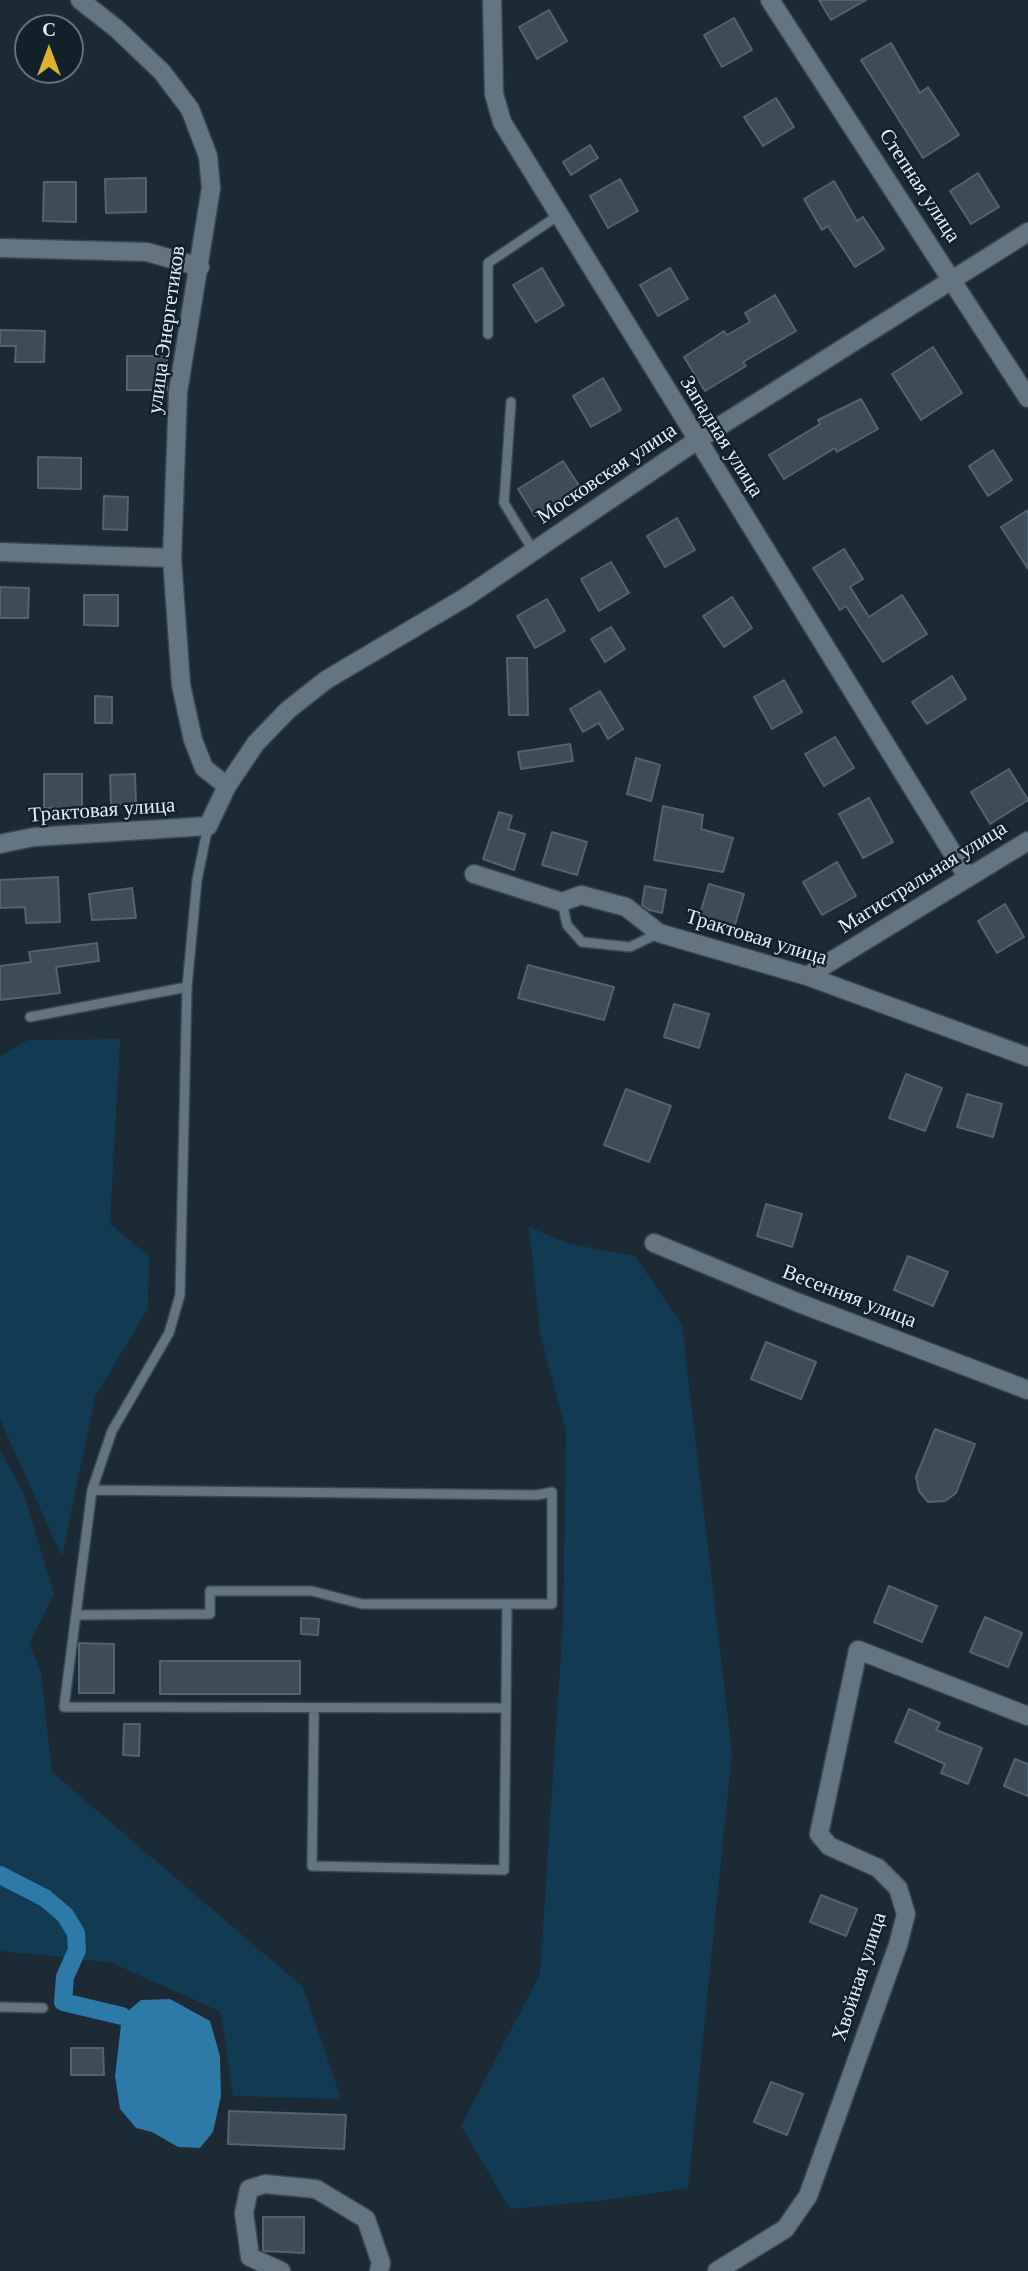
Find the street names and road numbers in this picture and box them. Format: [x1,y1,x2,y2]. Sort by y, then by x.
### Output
street label: Степная улица [873,124,965,248]
street label: улица Энергетиков [143,244,191,416]
street label: Западная улица [674,372,768,502]
street label: Московская улица [532,418,682,530]
street label: Трактовая улица [28,793,176,829]
street label: Магистральная улица [834,816,1012,940]
street label: Трактовая улица [682,904,830,972]
street label: Весенняя улица [778,1260,920,1334]
street label: Хвойная улица [827,1909,893,2045]

